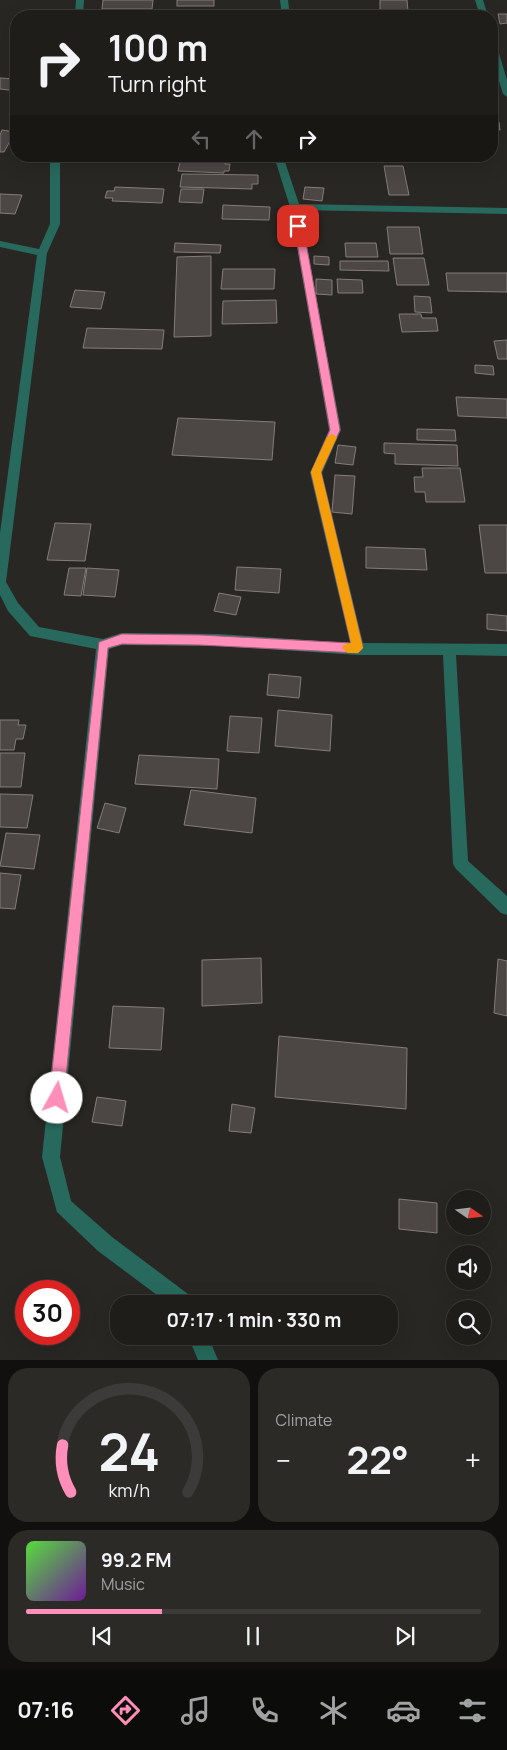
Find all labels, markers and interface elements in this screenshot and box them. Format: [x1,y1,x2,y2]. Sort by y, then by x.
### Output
text: 100 m [108,24,208,72]
icon: right [25,30,90,95]
text: Turn right [108,69,206,99]
icon: left [187,125,215,153]
icon: ahead [240,125,268,153]
icon: right [293,125,321,153]
pin [277,205,319,247]
icon: arrive [284,212,312,240]
position arrow [30,1071,82,1123]
north arrow [446,1190,491,1235]
map controls [446,1190,491,1345]
button: sound [446,1245,491,1290]
speed limit sign: 30 [15,1280,80,1345]
button: search [446,1300,491,1345]
text: 07:17 · 1 min · 330 m [167,1307,341,1333]
text: Climate [276,1409,332,1431]
text: 24 [98,1416,160,1487]
text: 22° [347,1433,409,1485]
text: − [276,1441,291,1479]
text: + [465,1441,481,1479]
text: km/h [108,1478,150,1502]
text: 99.2 FM [101,1547,172,1573]
text: Music [101,1573,145,1595]
icon: previous [88,1622,116,1650]
icon: pause [239,1622,267,1650]
icon: next [391,1622,419,1650]
icon: directions [108,1693,143,1728]
icon: music [178,1693,213,1728]
icon: phone [247,1693,282,1728]
icon: climate [316,1693,351,1728]
icon: car [386,1693,421,1728]
icon: filters [455,1693,490,1728]
text: 07:16 [17,1695,74,1725]

